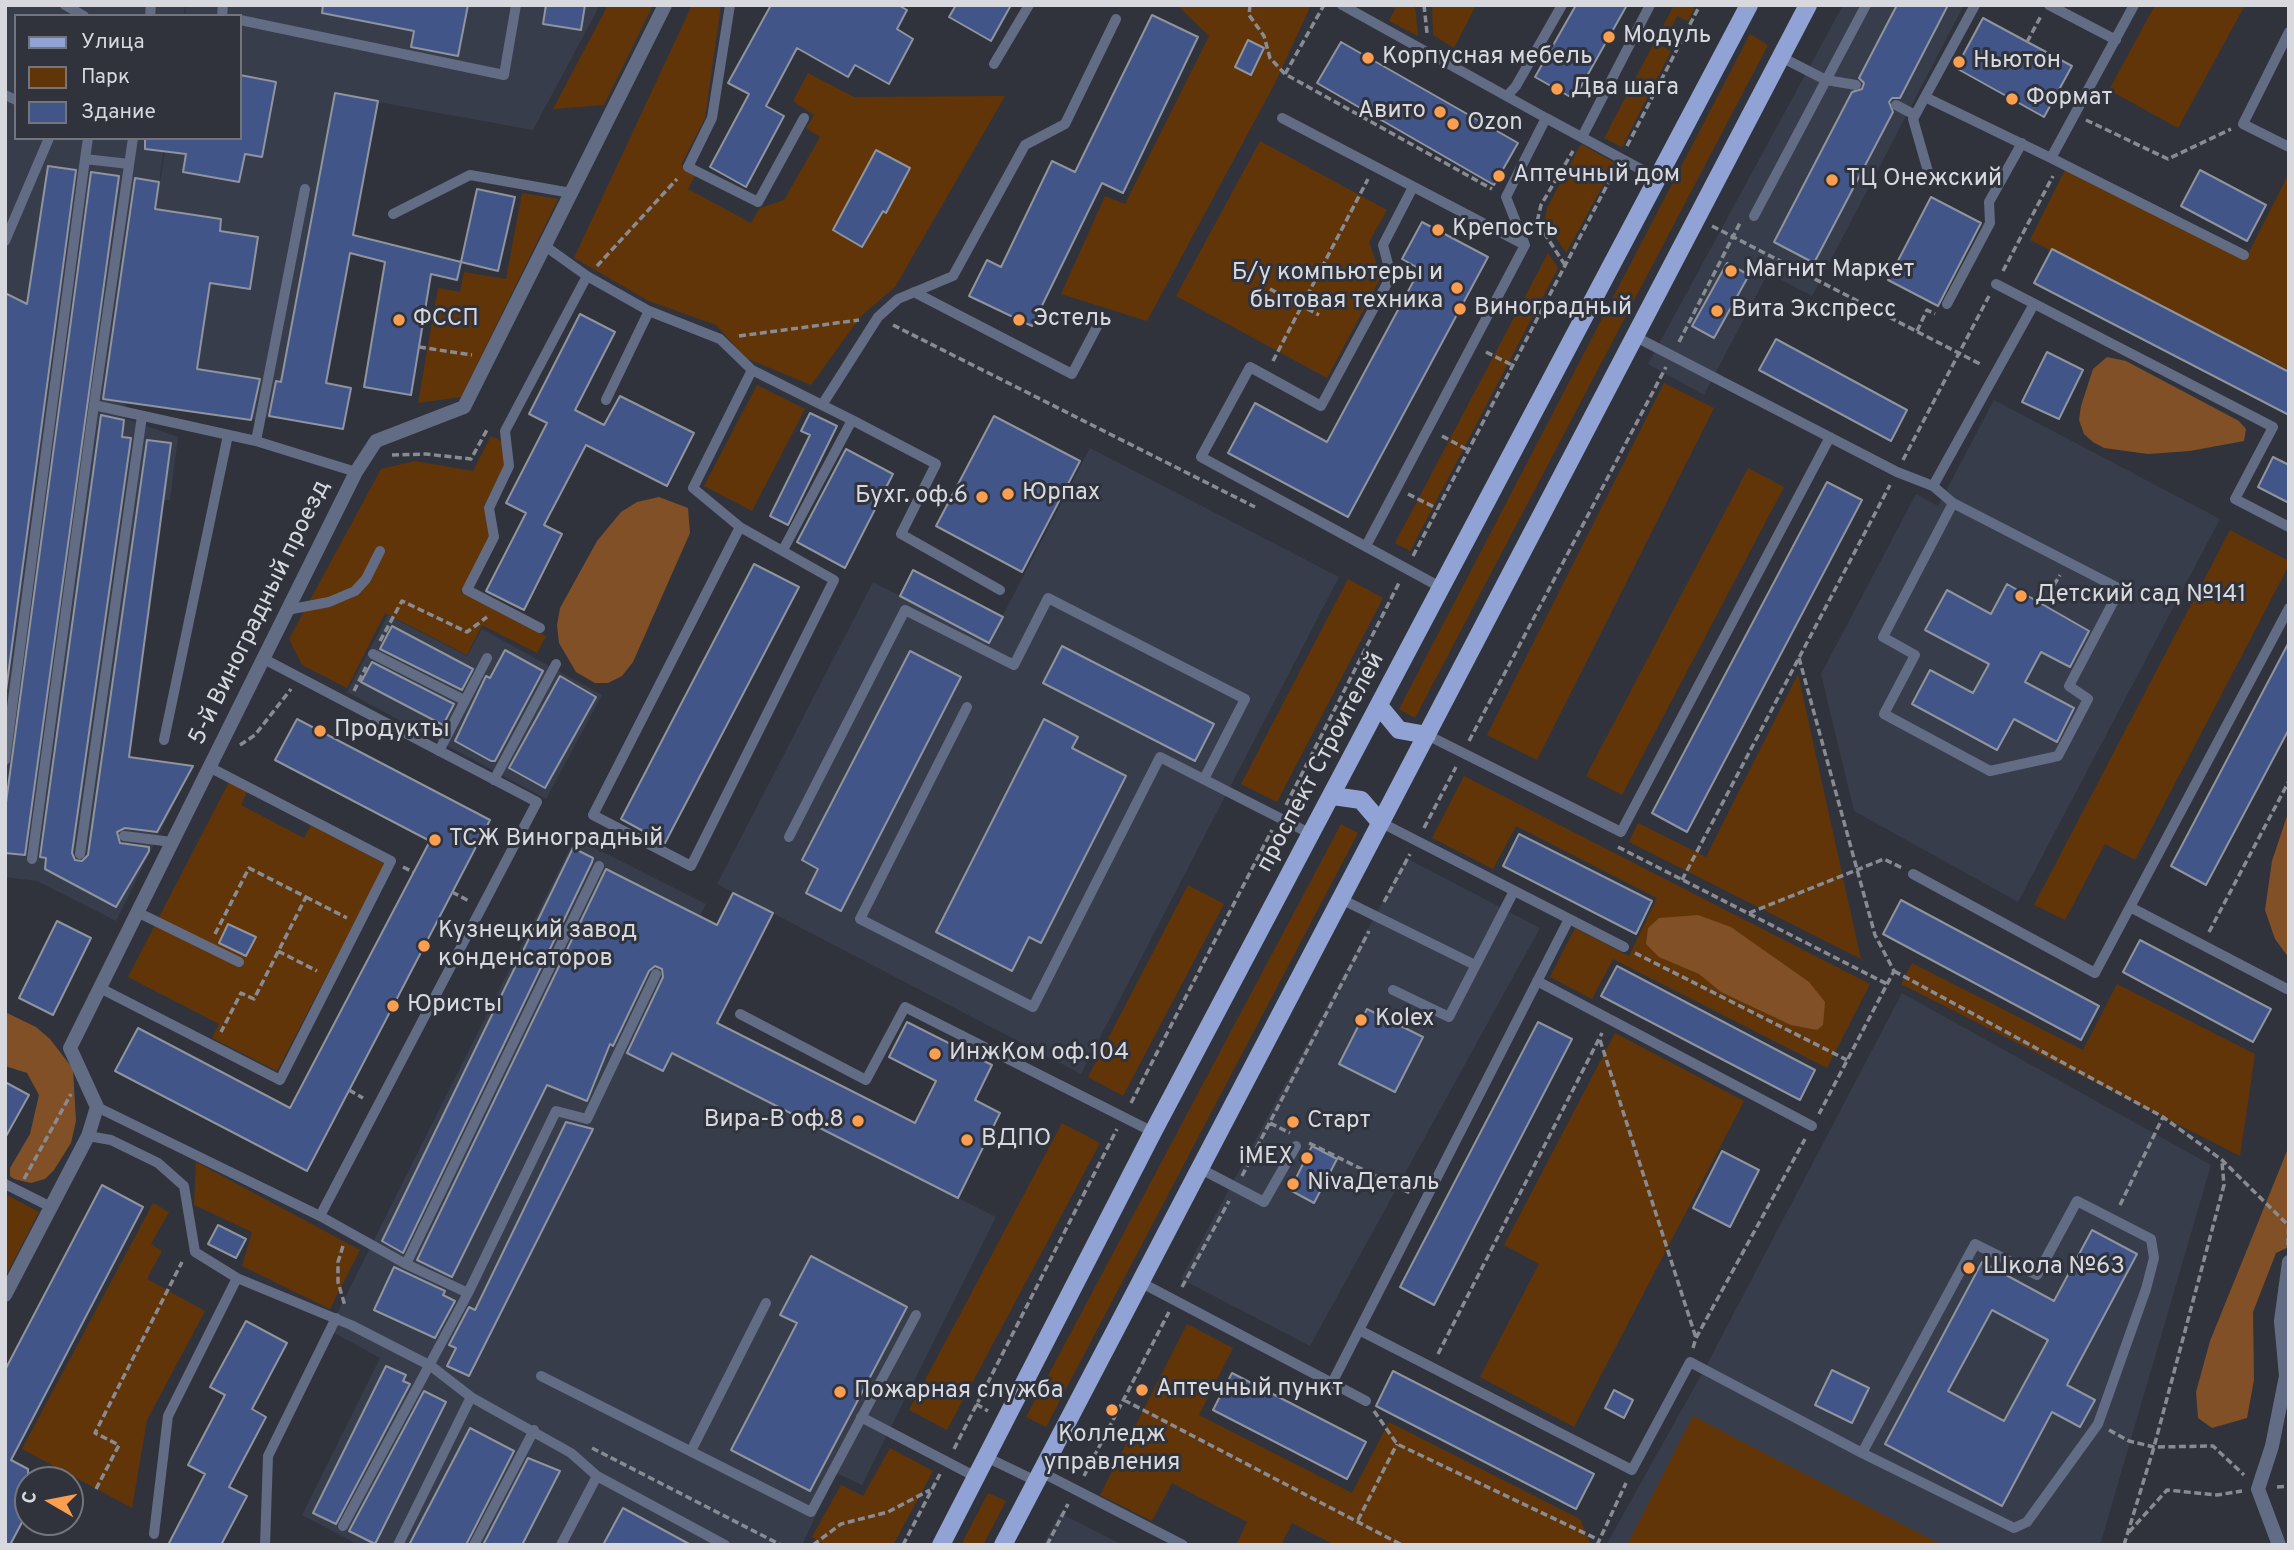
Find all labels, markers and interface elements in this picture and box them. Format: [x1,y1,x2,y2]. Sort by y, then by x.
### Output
legend [14,14,242,140]
place label: Модуль [1623,23,1711,51]
text: Улица [81,29,145,56]
marker: Модуль [1601,29,1617,45]
place label: Корпусная мебель [1382,44,1593,72]
place label: Ньютон [1973,48,2061,76]
marker: Корпусная мебель [1360,50,1376,66]
marker: Ньютон [1951,54,1967,70]
text: Парк [81,64,130,91]
place label: Два шага [1571,75,1679,103]
marker: Два шага [1549,81,1565,97]
place label: Формат [2026,85,2112,113]
marker: Формат [2004,91,2020,107]
place label: Авито [1358,98,1426,126]
text: Здание [81,99,156,126]
marker: Авито [1432,104,1448,120]
place label: Ozon [1467,110,1523,138]
marker: Ozon [1445,116,1461,132]
place label: Аптечный дом [1513,162,1680,190]
place label: ТЦ Онежский [1846,166,2002,194]
marker: Аптечный дом [1491,168,1507,184]
marker: ТЦ Онежский [1824,172,1840,188]
place label: Крепость [1452,216,1558,244]
marker: Крепость [1430,222,1446,238]
place label: Магнит Маркет [1745,257,1914,285]
place label: Б/у компьютеры и бытовая техника [1232,260,1443,316]
marker: Магнит Маркет [1723,263,1739,279]
marker: Б/у компьютеры и бытовая техника [1449,280,1465,296]
place label: Виноградный [1474,295,1632,323]
place label: Вита Экспресс [1731,297,1896,325]
marker: Виноградный [1452,301,1468,317]
marker: Вита Экспресс [1709,303,1725,319]
place label: ФССП [413,306,479,334]
place label: Эстель [1033,306,1112,334]
marker: ФССП [391,312,407,328]
marker: Эстель [1011,312,1027,328]
street label: 5-й Виноградный проезд [184,476,338,750]
place label: Юрпах [1022,480,1100,508]
place label: Бухг. оф.6 [855,483,968,511]
marker: Юрпах [1000,486,1016,502]
marker: Бухг. оф.6 [974,489,990,505]
place label: Детский сад №141 [2035,582,2246,610]
marker: Детский сад №141 [2013,588,2029,604]
street label: проспект Строителей [1252,648,1392,878]
place label: Продукты [334,717,450,745]
marker: Продукты [312,723,328,739]
place label: ТСЖ Виноградный [449,826,663,854]
marker: ТСЖ Виноградный [427,832,443,848]
place label: Кузнецкий завод конденсаторов [438,918,637,974]
marker: Кузнецкий завод конденсаторов [416,938,432,954]
place label: Юристы [407,992,502,1020]
marker: Юристы [385,998,401,1014]
place label: Kolex [1375,1006,1435,1034]
marker: Kolex [1353,1012,1369,1028]
place label: ИнжКом оф.104 [949,1040,1129,1068]
marker: ИнжКом оф.104 [927,1046,943,1062]
place label: Вира-В оф.8 [704,1107,844,1135]
place label: Старт [1307,1108,1371,1136]
marker: Вира-В оф.8 [850,1113,866,1129]
marker: Старт [1285,1114,1301,1130]
place label: ВДПО [981,1126,1051,1154]
marker: ВДПО [959,1132,975,1148]
place label: iMEX [1239,1144,1293,1172]
marker: iMEX [1299,1150,1315,1166]
place label: NivaДеталь [1307,1170,1439,1198]
marker: NivaДеталь [1285,1176,1301,1192]
place label: Школа №63 [1983,1254,2125,1282]
marker: Школа №63 [1961,1260,1977,1276]
place label: Аптечный пункт [1156,1376,1343,1404]
place label: Пожарная служба [854,1378,1063,1406]
marker: Аптечный пункт [1134,1382,1150,1398]
marker: Пожарная служба [832,1384,848,1400]
marker: Колледж управления [1104,1402,1120,1418]
place label: Колледж управления [1044,1422,1180,1478]
north arrow [14,1466,84,1536]
text: С [17,1490,43,1506]

